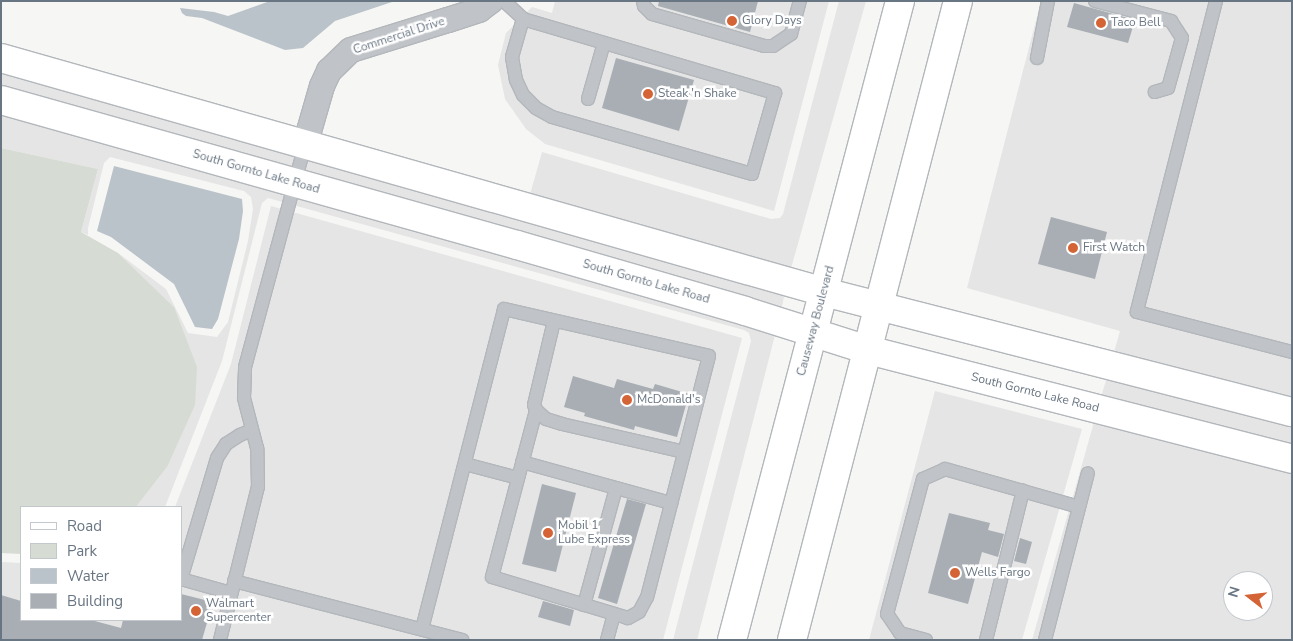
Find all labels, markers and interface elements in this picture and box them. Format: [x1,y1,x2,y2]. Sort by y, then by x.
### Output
street label: Commercial Drive [351,14,447,58]
place label: Glory Days [742,14,802,28]
marker: Glory Days [726,15,738,27]
place label: Taco Bell [1111,16,1160,30]
marker: Taco Bell [1095,17,1107,29]
place label: Steak 'n Shake [658,87,737,101]
marker: Steak 'n Shake [642,88,654,100]
street label: South Gornto Lake Road [191,147,321,197]
place label: First Watch [1083,241,1145,255]
marker: First Watch [1067,242,1079,254]
street label: South Gornto Lake Road [581,257,711,307]
street label: Causeway Boulevard [794,264,838,378]
street label: South Gornto Lake Road [970,370,1100,416]
place label: McDonald's [637,393,700,407]
marker: McDonald's [621,394,633,406]
legend [20,506,182,621]
text: Road [67,516,102,536]
place label: Mobil 1 Lube Express [558,519,630,547]
marker: Mobil 1 Lube Express [542,527,554,539]
text: Park [67,541,97,561]
text: Water [67,566,109,586]
place label: Wells Fargo [965,566,1030,580]
marker: Wells Fargo [949,567,961,579]
north arrow [1223,571,1273,621]
text: N [1223,584,1245,600]
text: Building [67,591,123,611]
place label: Walmart Supercenter [206,597,271,625]
marker: Walmart Supercenter [190,605,202,617]

